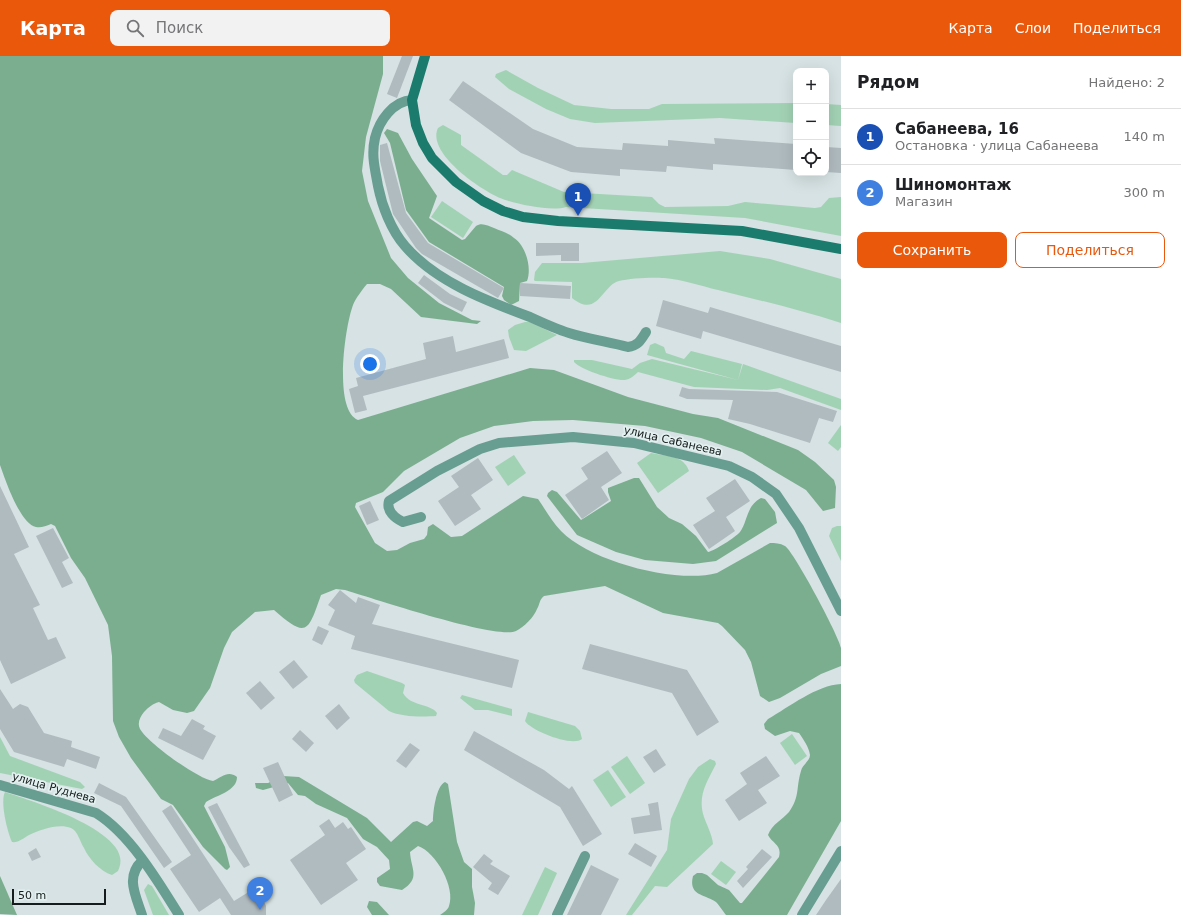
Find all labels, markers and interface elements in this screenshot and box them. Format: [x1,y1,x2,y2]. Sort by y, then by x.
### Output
search box [110,10,390,46]
text: Карта [20,17,86,39]
icon: search [124,17,146,39]
text: Поиск [156,19,203,37]
text: Карта [949,20,993,36]
text: Слои [1015,20,1051,36]
text: Поделиться [1073,20,1161,36]
map controls [793,68,829,176]
button: + [793,68,829,104]
text: Рядом [857,72,920,92]
text: Найдено: 2 [1089,75,1165,90]
button: − [793,104,829,140]
text: Сабанеева, 16 [895,120,1019,138]
text: 1 [865,129,875,144]
text: 140 m [1123,129,1165,144]
text: Остановка · улица Сабанеева [895,138,1099,153]
button: locate [793,140,829,176]
text: Шиномонтаж [895,176,1011,194]
pin: 1 [565,183,591,216]
text: 2 [865,185,875,200]
text: 300 m [1123,185,1165,200]
text: Магазин [895,194,953,209]
button: Сохранить [857,232,1007,268]
button: Поделиться [1015,232,1165,268]
your location [360,354,380,374]
street label: улица Сабанеева [623,423,723,459]
street label: улица Руднева [11,770,97,806]
pin: 2 [247,877,273,910]
scale bar [12,887,106,906]
text: 50 m [18,889,46,902]

